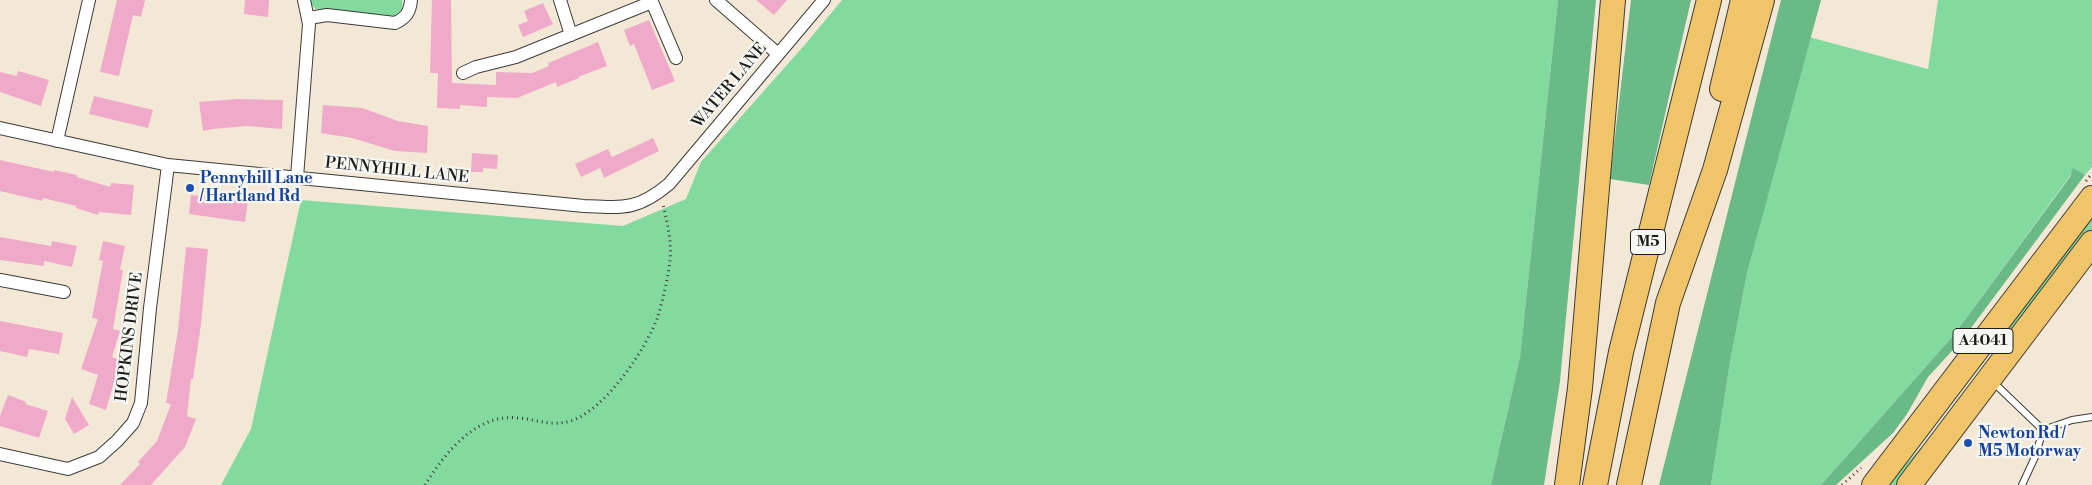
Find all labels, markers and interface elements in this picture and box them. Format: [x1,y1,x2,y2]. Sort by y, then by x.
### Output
street label: WATER LANE [689,39,771,133]
street label: PENNYHILL LANE [324,154,470,188]
place label: Pennyhill Lane / Hartland Rd [200,169,313,207]
marker: Pennyhill Lane / Hartland Rd [184,182,196,194]
road number: M5 [1630,230,1666,254]
street label: HOPKINS DRIVE [113,271,147,403]
road number: A4041 [1953,328,2013,354]
place label: Newton Rd / M5 Motorway [1978,424,2081,462]
marker: Newton Rd / M5 Motorway [1962,437,1974,449]

